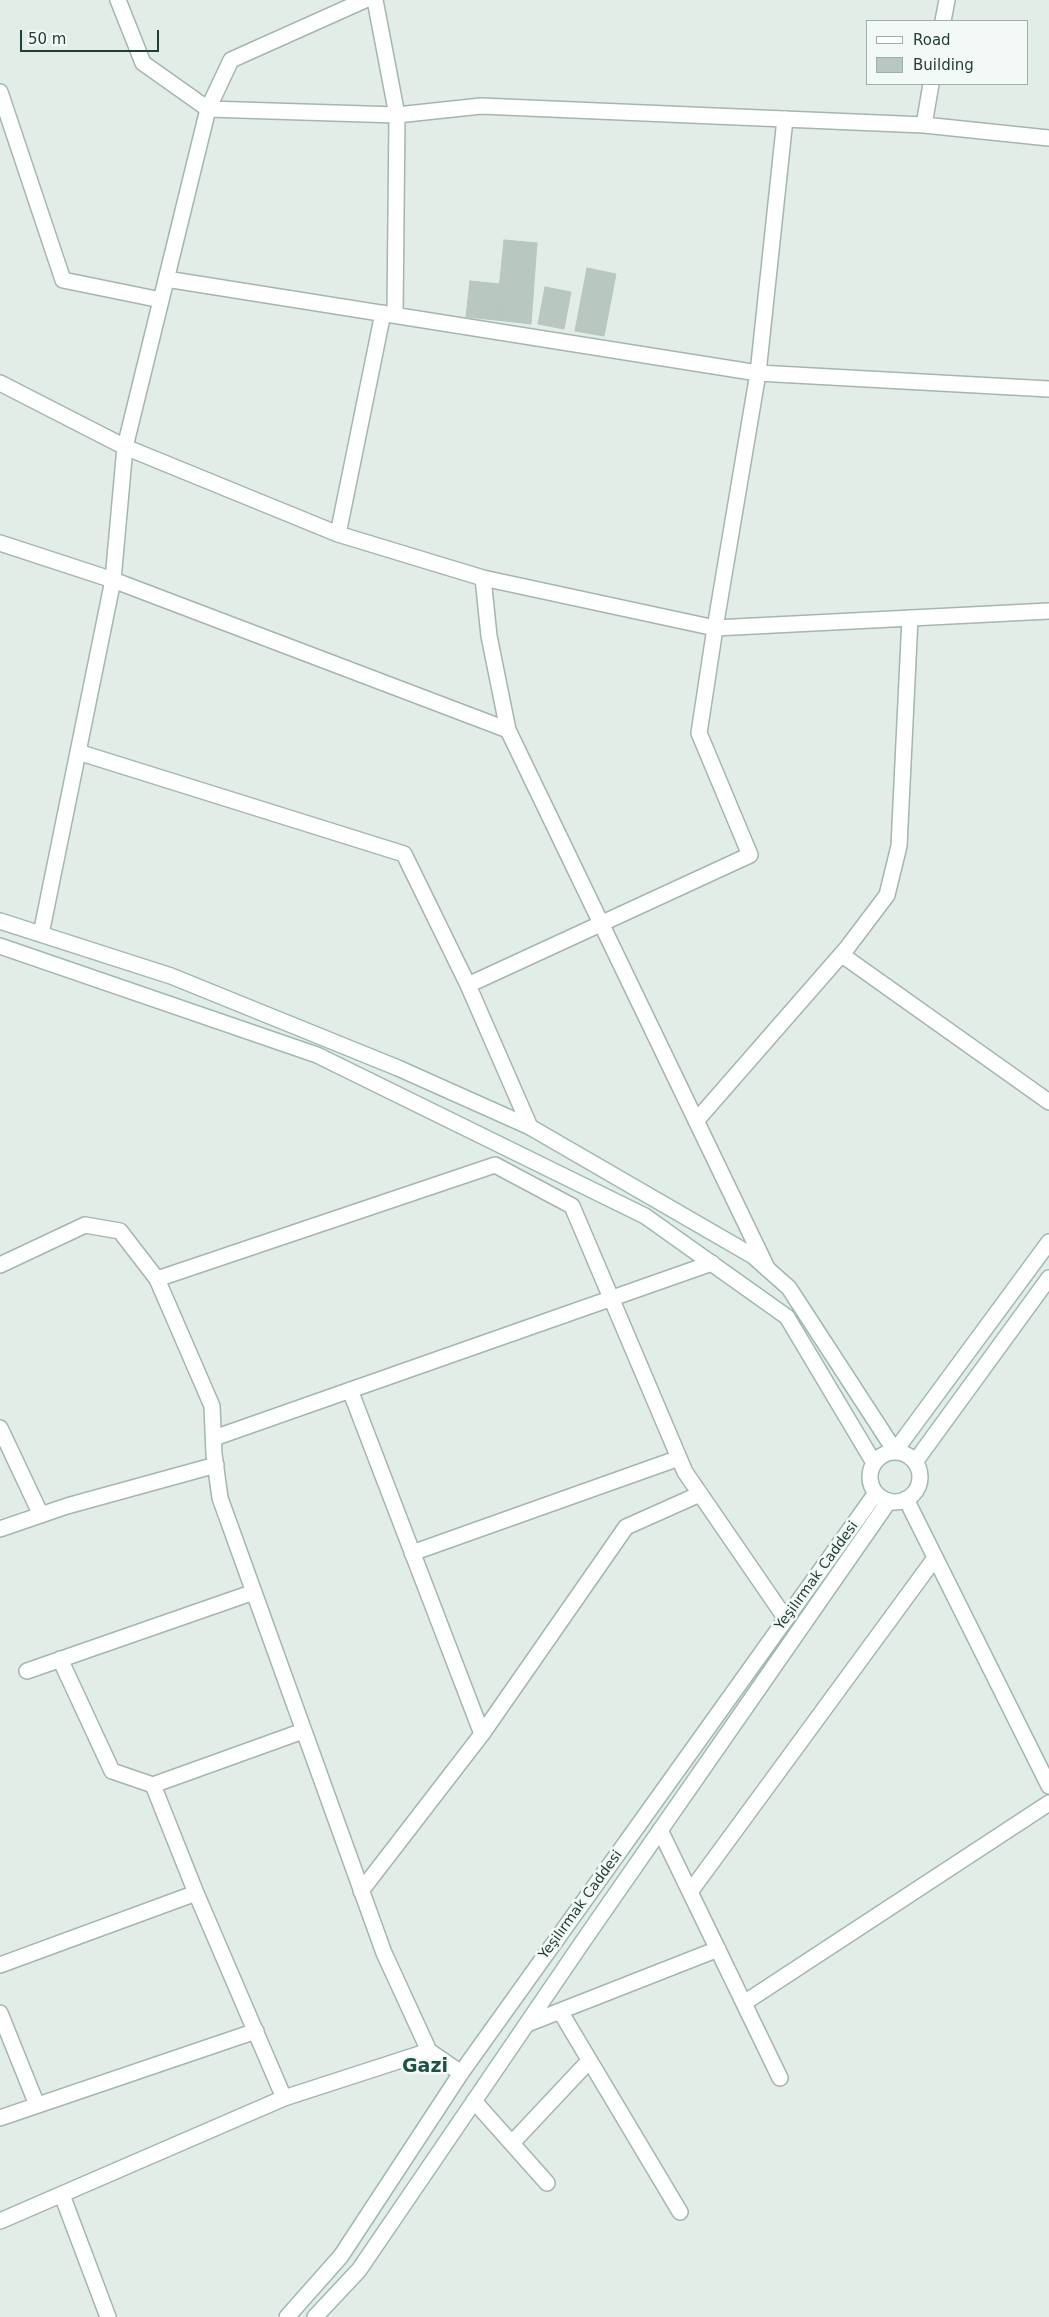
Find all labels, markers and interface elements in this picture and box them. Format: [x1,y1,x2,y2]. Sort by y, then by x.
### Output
scale bar [22,20,161,52]
legend [866,20,1029,85]
text: 50 m [28,30,66,48]
text: Road [913,31,951,49]
text: Building [913,56,974,74]
street label: Yeşilırmak Caddesi [772,1518,862,1634]
street label: Yeşilırmak Caddesi [536,1847,626,1963]
district label: Gazi [402,2056,448,2078]

